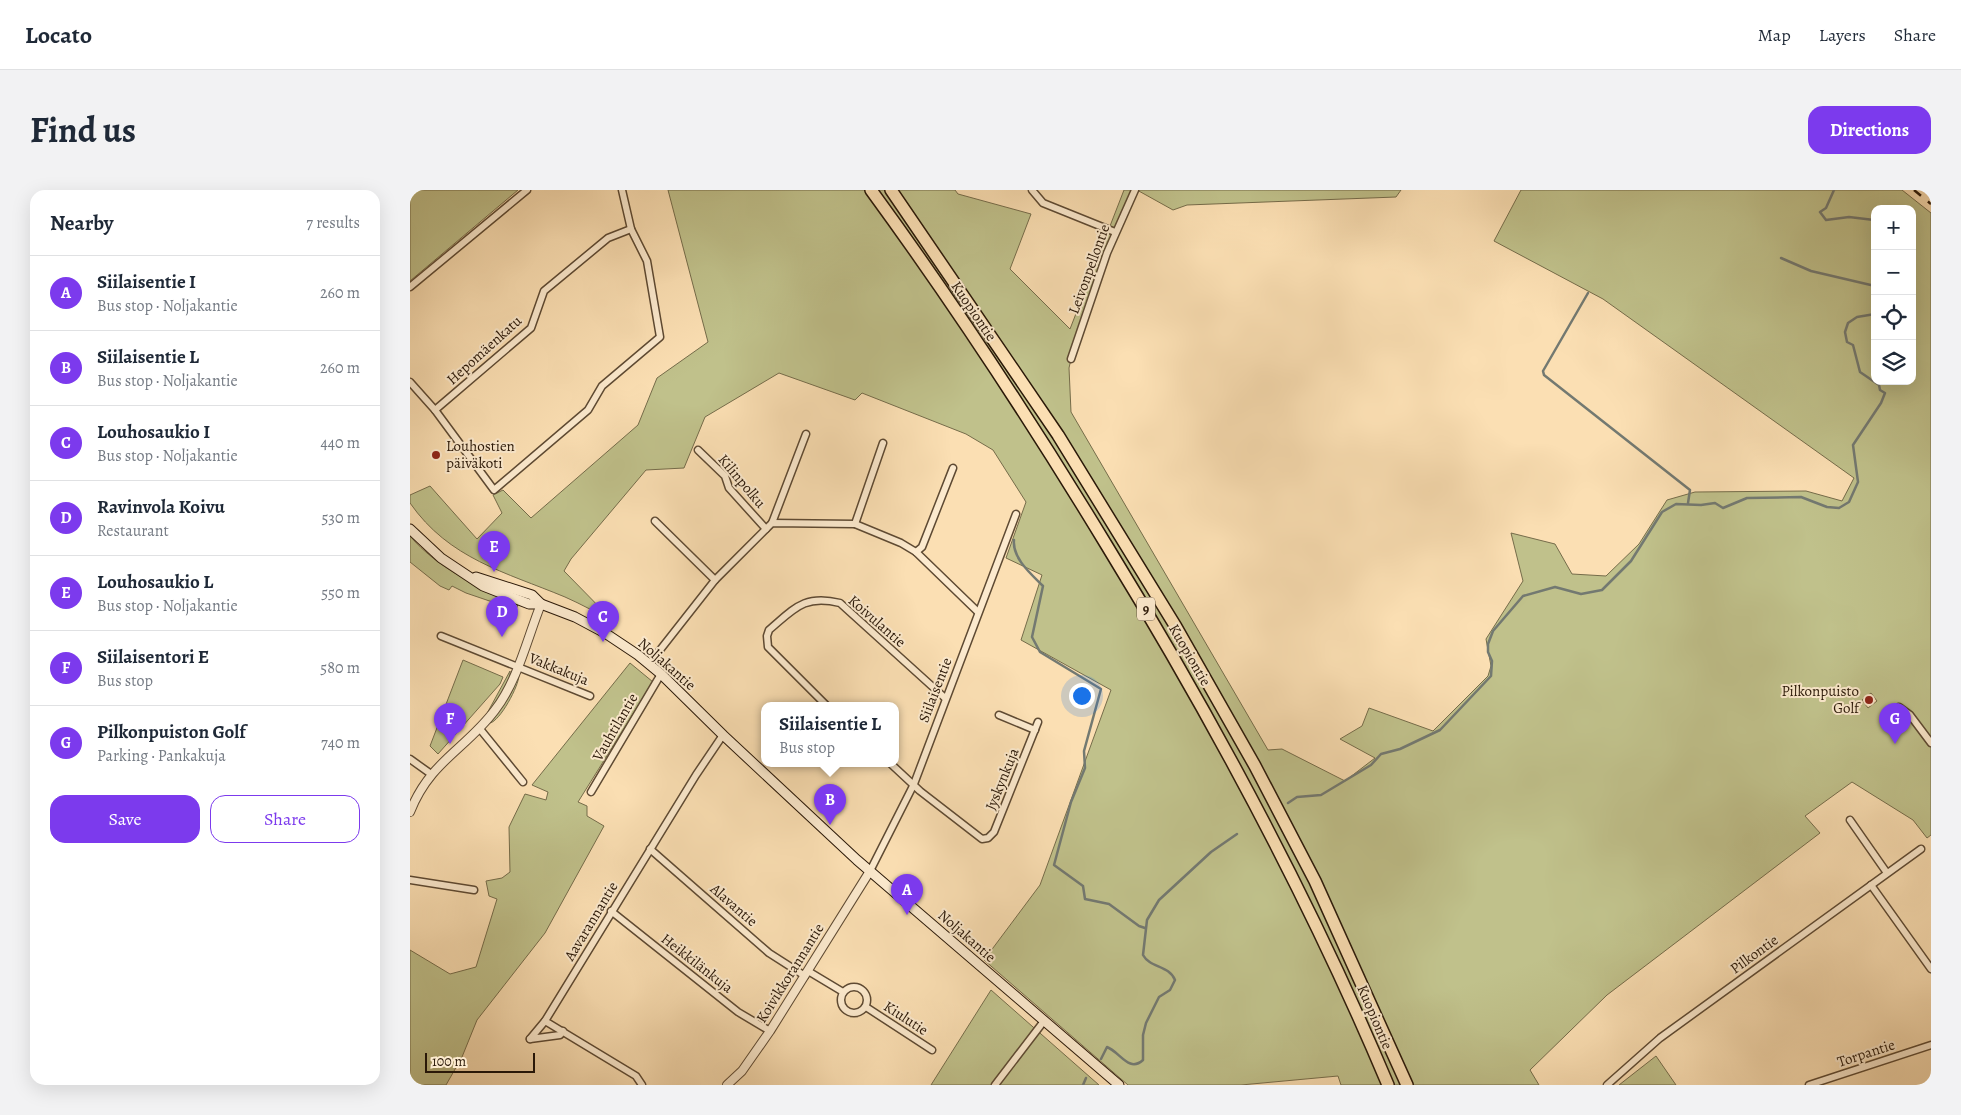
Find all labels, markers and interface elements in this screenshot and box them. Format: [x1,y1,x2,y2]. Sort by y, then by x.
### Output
text: Locato [25,19,92,51]
text: Map [1758,23,1791,47]
text: Layers [1819,23,1866,47]
text: Share [1894,23,1936,47]
text: Find us [30,106,136,154]
button: Directions [1808,106,1931,154]
map controls [1871,205,1916,385]
button: + [1871,205,1916,250]
text: Nearby [50,209,113,237]
text: 7 results [306,212,360,234]
street label: Leivonpellontie [1063,221,1115,317]
button: − [1871,250,1916,295]
text: Siilaisentie I [97,269,196,295]
street label: Kuopiontie [947,277,1002,345]
text: A [61,282,71,304]
text: 260 m [320,282,360,304]
text: Bus stop · Noljakantie [97,295,238,317]
button: locate [1871,295,1916,340]
street label: Hepomäenkatu [442,310,527,389]
button: layers [1871,340,1916,385]
text: Siilaisentie L [97,344,199,370]
text: B [61,357,71,379]
text: 260 m [320,357,360,379]
text: Bus stop · Noljakantie [97,370,238,392]
text: Louhosaukio I [97,419,210,445]
text: C [61,432,71,454]
text: 440 m [320,432,360,454]
place label: Louhostien päiväkoti [446,436,515,473]
text: Bus stop · Noljakantie [97,445,238,467]
marker: Louhostien päiväkoti [430,449,442,461]
street label: Kilinpolku [714,450,771,513]
text: Ravinvola Koivu [97,494,225,520]
text: D [60,507,72,529]
text: 530 m [321,507,360,529]
text: Restaurant [97,520,169,542]
pin: E [478,531,510,572]
text: Louhosaukio L [97,569,213,595]
text: E [61,582,71,604]
text: 550 m [321,582,360,604]
street label: Koivulantie [844,590,910,652]
text: Bus stop · Noljakantie [97,595,238,617]
pin: D [486,596,518,637]
road number: 9 [1137,598,1155,620]
pin: C [587,601,619,642]
street label: Kuopiontie [1164,620,1216,690]
street label: Noljakantie [634,633,700,695]
text: Siilaisentori E [97,644,209,670]
street label: Vakkakuja [525,648,592,690]
street label: Siilaisentie [913,654,957,725]
text: F [62,657,70,679]
text: 580 m [320,657,360,679]
text: Bus stop [97,670,153,692]
place label: Pilkonpuisto Golf [1781,681,1861,718]
your location [1069,683,1095,709]
street label: Vauhtilantie [587,689,643,765]
marker: Pilkonpuisto Golf [1863,694,1875,706]
popup [761,702,899,767]
pin: F [434,703,466,744]
pin: G [1879,703,1911,744]
text: Siilaisentie L [779,711,881,737]
text: Pilkonpuiston Golf [97,719,246,745]
text: G [61,732,71,754]
text: 740 m [321,732,360,754]
text: Bus stop [779,737,835,759]
text: Parking · Pankakuja [97,745,226,767]
street label: Jyskynkuja [980,745,1024,813]
pin: B [814,784,846,825]
button: Save [50,795,200,843]
button: Share [210,795,360,843]
pin: A [891,874,923,915]
street label: Aavarannantie [559,877,623,965]
street label: Alavantie [705,878,762,931]
street label: Noljakantie [934,905,1000,967]
street label: Koivikkorannantie [751,919,829,1027]
street label: Heikkilänkuja [657,929,737,997]
street label: Pilkontie [1726,930,1782,978]
street label: Kuopiontie [1352,982,1398,1053]
street label: Kiulutie [880,996,932,1040]
street label: Torpantie [1835,1034,1898,1072]
scale bar [425,1050,535,1073]
text: 100 m [432,1052,466,1071]

